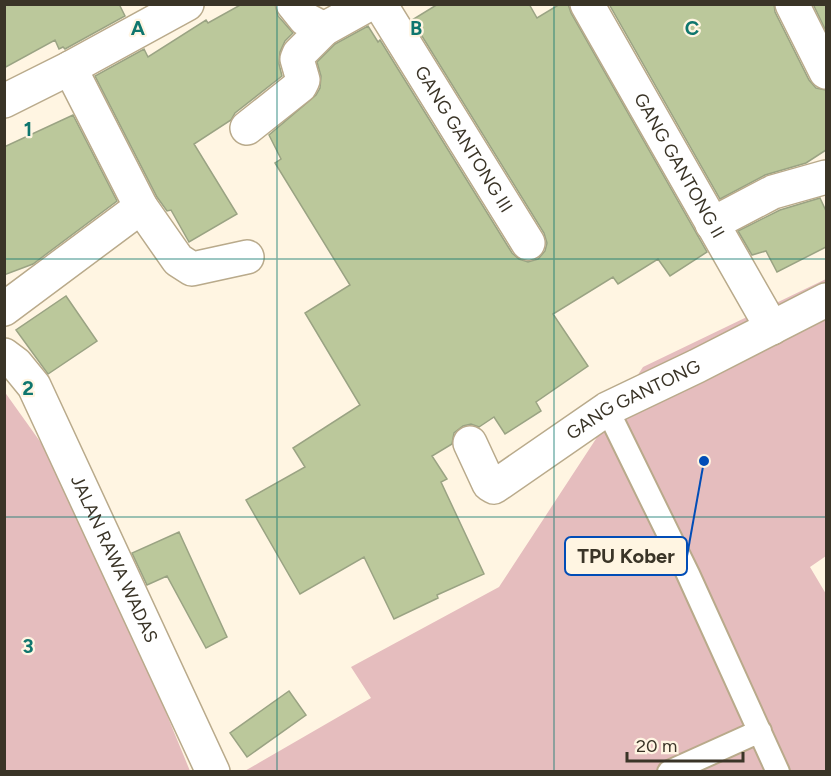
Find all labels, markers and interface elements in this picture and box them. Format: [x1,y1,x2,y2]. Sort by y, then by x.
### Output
text: A [131,16,146,40]
text: B [410,16,422,40]
text: C [685,16,699,40]
street label: GANG GANTONG III [410,62,517,216]
street label: GANG GANTONG II [629,89,729,242]
text: 1 [24,117,32,141]
street label: GANG GANTONG [562,355,704,445]
text: 2 [22,376,34,400]
street label: JALAN RAWA WADAS [66,472,162,646]
callout: TPU Kober [565,537,687,575]
text: TPU Kober [577,544,675,568]
text: 3 [22,634,34,658]
scale bar [627,725,742,763]
text: 20 m [636,735,677,757]

